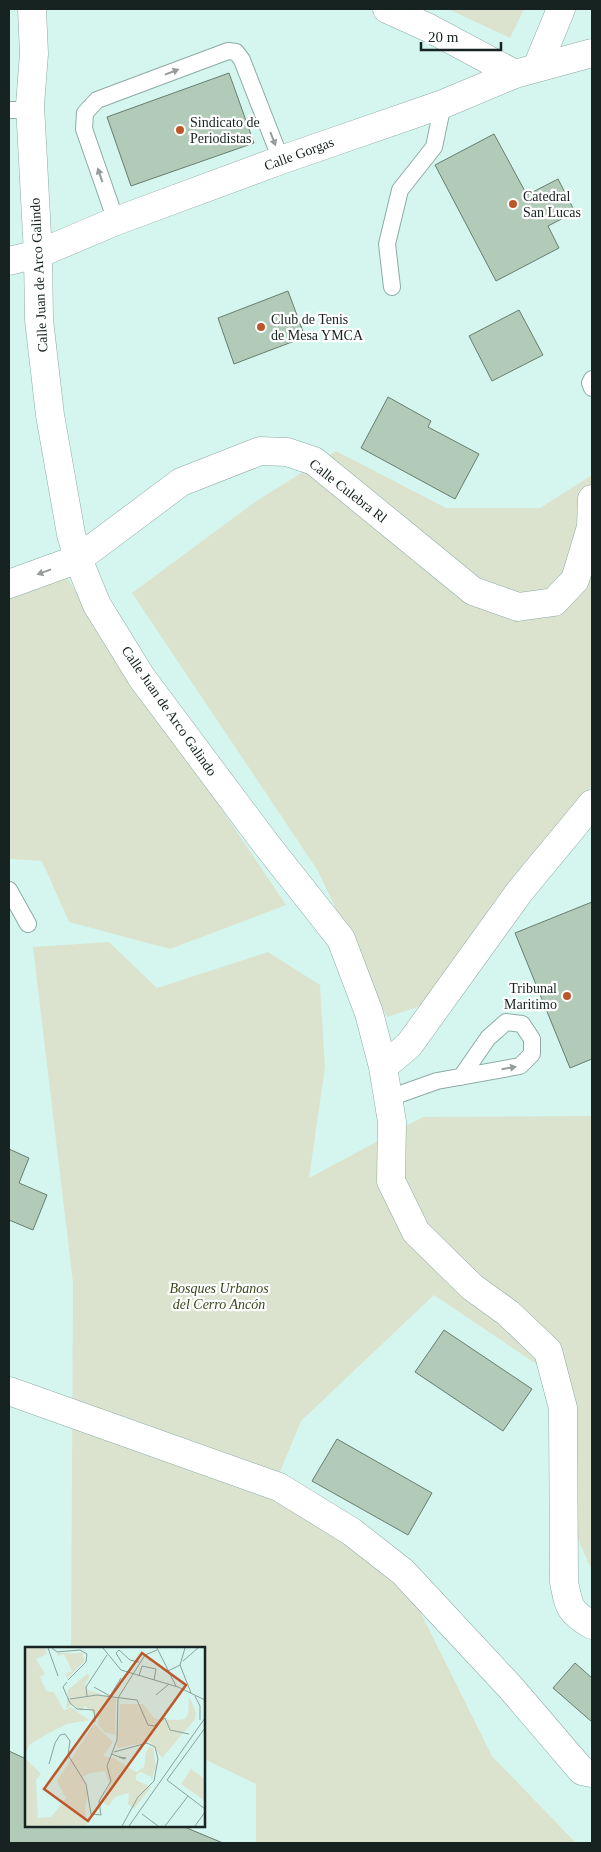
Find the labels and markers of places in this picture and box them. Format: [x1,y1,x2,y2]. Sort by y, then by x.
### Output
place label: Sindicato de Periodistas [190,115,260,146]
marker: Sindicato de Periodistas [174,124,186,136]
place label: Catedral San Lucas [523,189,581,220]
marker: Catedral San Lucas [507,198,519,210]
place label: Club de Tenis de Mesa YMCA [271,312,364,343]
marker: Club de Tenis de Mesa YMCA [255,321,267,333]
place label: Tribunal Maritimo [504,981,557,1012]
marker: Tribunal Maritimo [561,990,573,1002]

